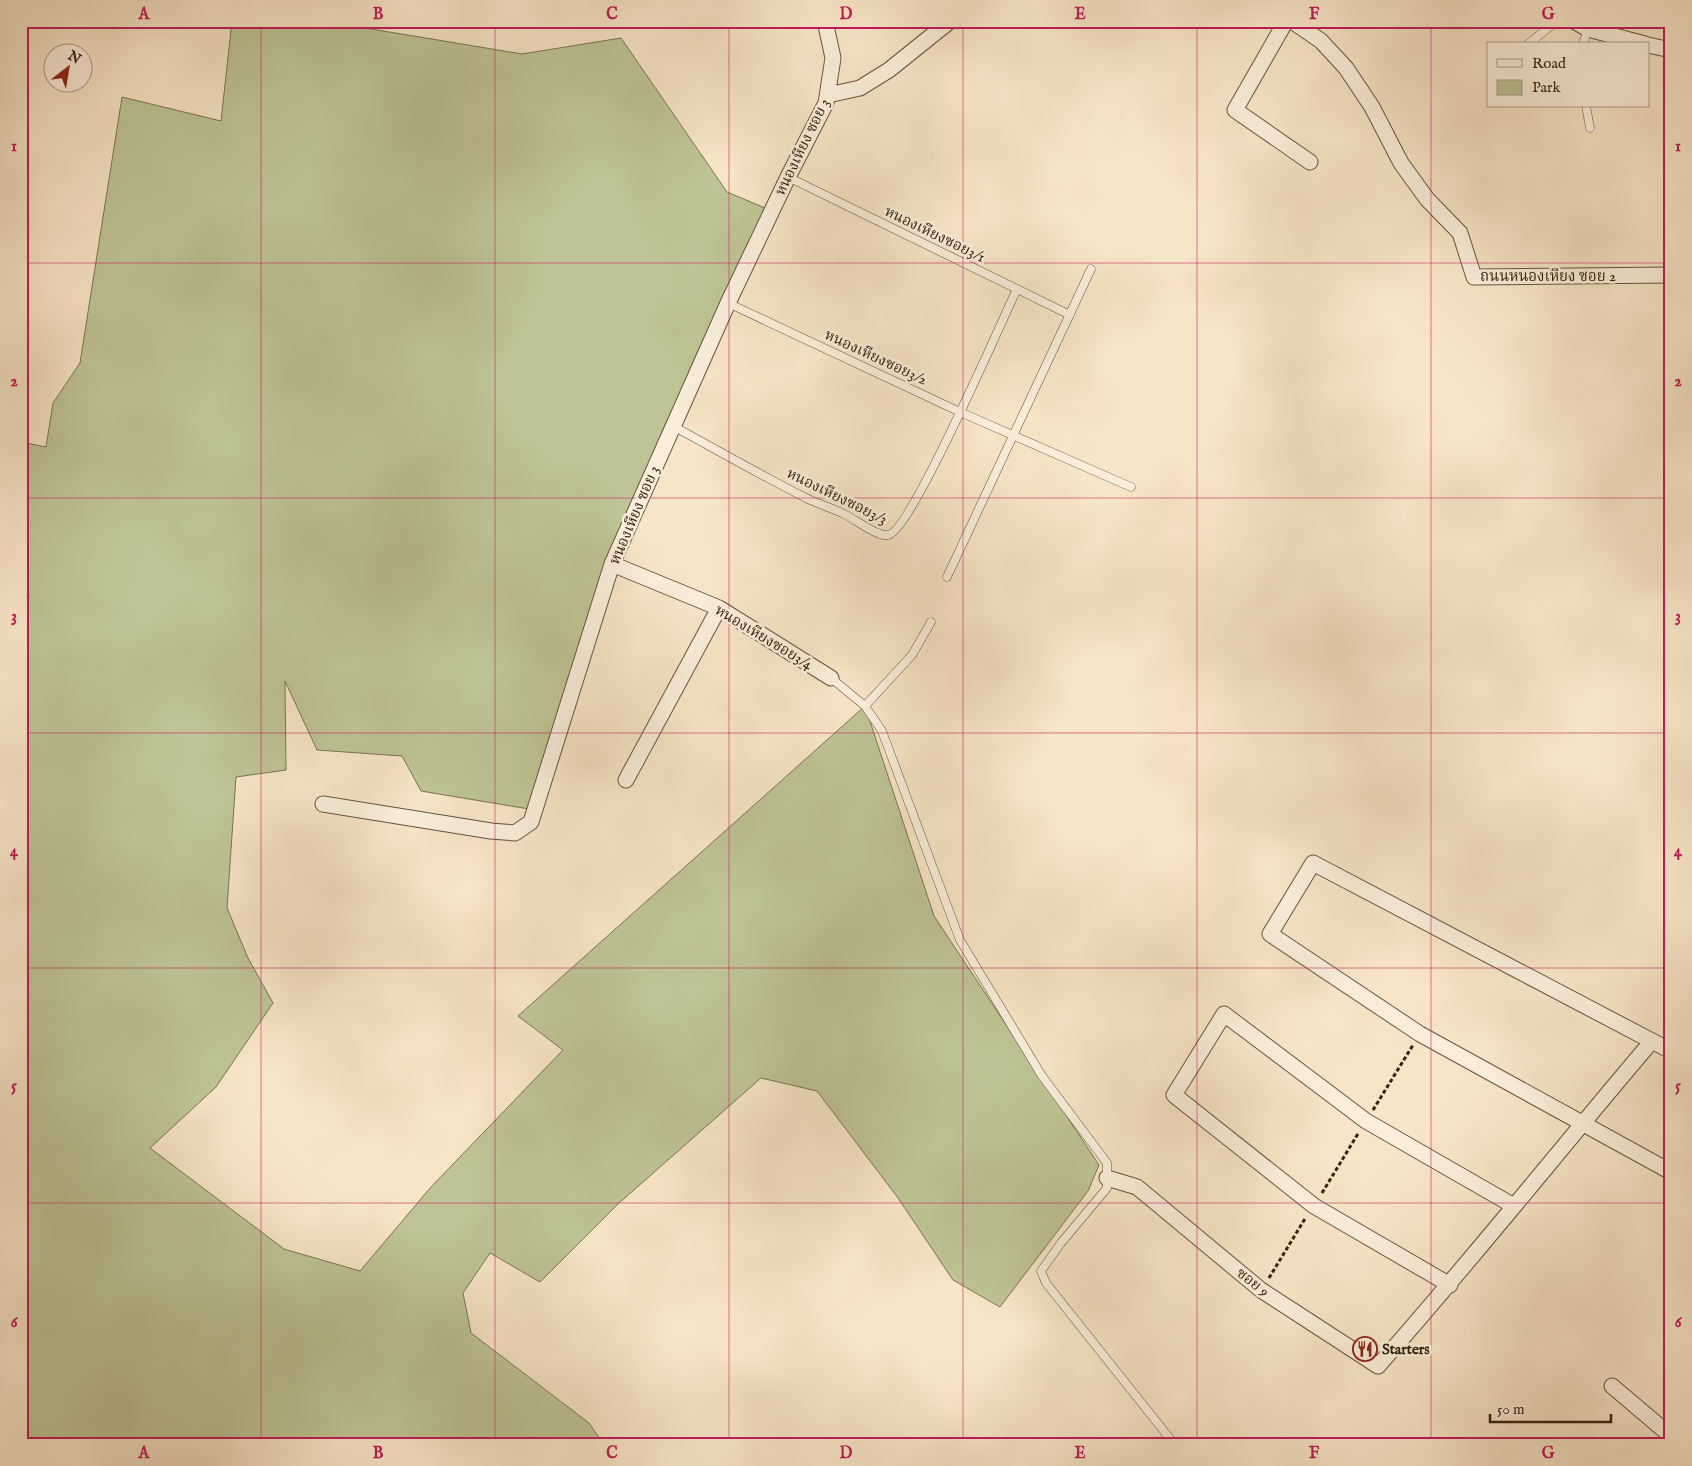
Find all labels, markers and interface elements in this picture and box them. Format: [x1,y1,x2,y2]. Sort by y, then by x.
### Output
text: A [138,5,151,25]
text: B [373,5,384,25]
text: C [606,5,618,25]
text: D [840,5,853,25]
text: E [1074,5,1086,25]
text: F [1309,5,1320,25]
text: G [1542,5,1555,25]
north arrow [42,42,92,92]
legend [1487,42,1650,108]
text: N [63,46,84,69]
text: Road [1532,54,1567,73]
text: Park [1532,78,1562,97]
street label: หนองเหียง ซอย 3 [771,96,834,199]
text: 1 [11,137,17,157]
text: 1 [1675,137,1681,157]
street label: หนองเหียงซอย3/1 [881,202,988,267]
street label: ถนนหนองเหียง ซอย 2 [1480,267,1616,286]
street label: หนองเหียงซอย3/2 [822,325,930,390]
text: 2 [10,372,18,392]
text: 2 [1674,372,1682,392]
street label: หนองเหียง ซอย 3 [605,463,664,567]
street label: หนองเหียงซอย3/3 [783,464,890,529]
street label: หนองเหียงซอย3/4 [711,601,817,674]
text: 3 [11,607,17,627]
text: 3 [1675,607,1681,627]
text: 4 [10,842,19,862]
text: 4 [1674,842,1683,862]
text: 5 [11,1077,17,1097]
text: 5 [1675,1077,1681,1097]
street label: ซอย 9 [1232,1264,1273,1301]
text: 6 [11,1313,19,1333]
text: 6 [1675,1313,1683,1333]
restaurant icon: Starters [1352,1336,1378,1362]
place label: Starters [1382,1340,1430,1359]
scale bar [1490,1391,1611,1423]
text: 50 m [1497,1400,1525,1419]
text: A [138,1444,151,1464]
text: B [373,1444,384,1464]
text: C [606,1444,618,1464]
text: D [840,1444,853,1464]
text: E [1074,1444,1086,1464]
text: F [1309,1444,1320,1464]
text: G [1542,1444,1555,1464]

